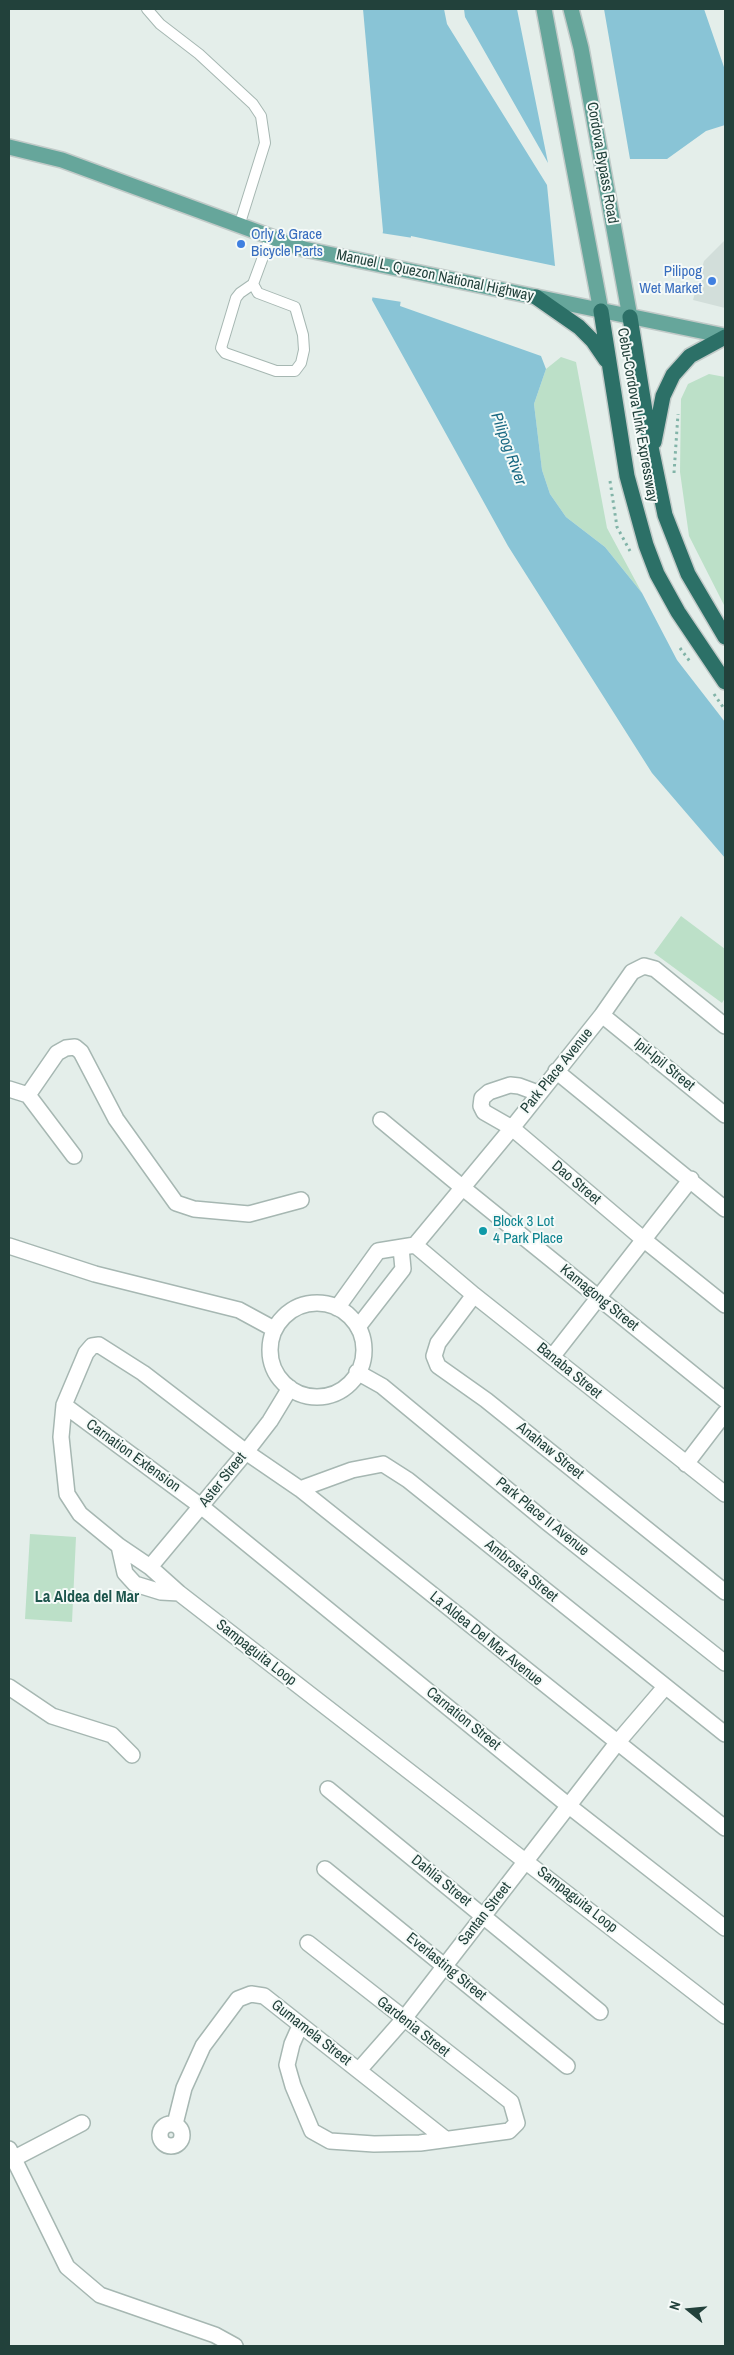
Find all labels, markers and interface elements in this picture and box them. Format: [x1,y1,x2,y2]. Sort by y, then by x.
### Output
street label: Cordova Bypass Road [582,101,622,225]
place label: Orly & Grace Bicycle Parts [251,226,323,261]
marker: Orly & Grace Bicycle Parts [235,238,247,250]
street label: Manuel L. Quezon National Highway [335,246,535,306]
place label: Pilipog Wet Market [639,263,702,298]
marker: Pilipog Wet Market [706,275,718,287]
street label: Cebu-Cordova Link Expressway [613,327,661,503]
water label: Pilipog River [486,410,530,488]
street label: Park Place Avenue [517,1025,597,1117]
street label: Ipil-Ipil Street [630,1035,698,1095]
street label: Dao Street [548,1157,604,1209]
place label: Block 3 Lot 4 Park Place [493,1213,563,1248]
marker: Block 3 Lot 4 Park Place [477,1225,489,1237]
street label: Kamagong Street [556,1261,642,1335]
street label: Banaba Street [533,1339,605,1403]
street label: Carnation Extension [82,1416,184,1496]
street label: Anahaw Street [513,1419,587,1483]
street label: Aster Street [196,1449,250,1511]
street label: Park Place II Avenue [492,1474,592,1560]
street label: Ambrosia Street [481,1536,561,1606]
district label: La Aldea del Mar [35,1588,139,1608]
street label: La Aldea Del Mar Avenue [426,1588,546,1690]
street label: Sampaguita Loop [212,1616,300,1690]
street label: Carnation Street [422,1684,504,1754]
street label: Dahlia Street [407,1851,475,1911]
street label: Sampaguita Loop [533,1863,621,1937]
street label: Santan Street [455,1879,515,1949]
street label: Everlasting Street [402,1929,490,2005]
street label: Gardenia Street [373,1993,453,2061]
street label: Gumamela Street [267,1996,355,2070]
north arrow [664,2285,714,2335]
text: N [665,2299,684,2312]

